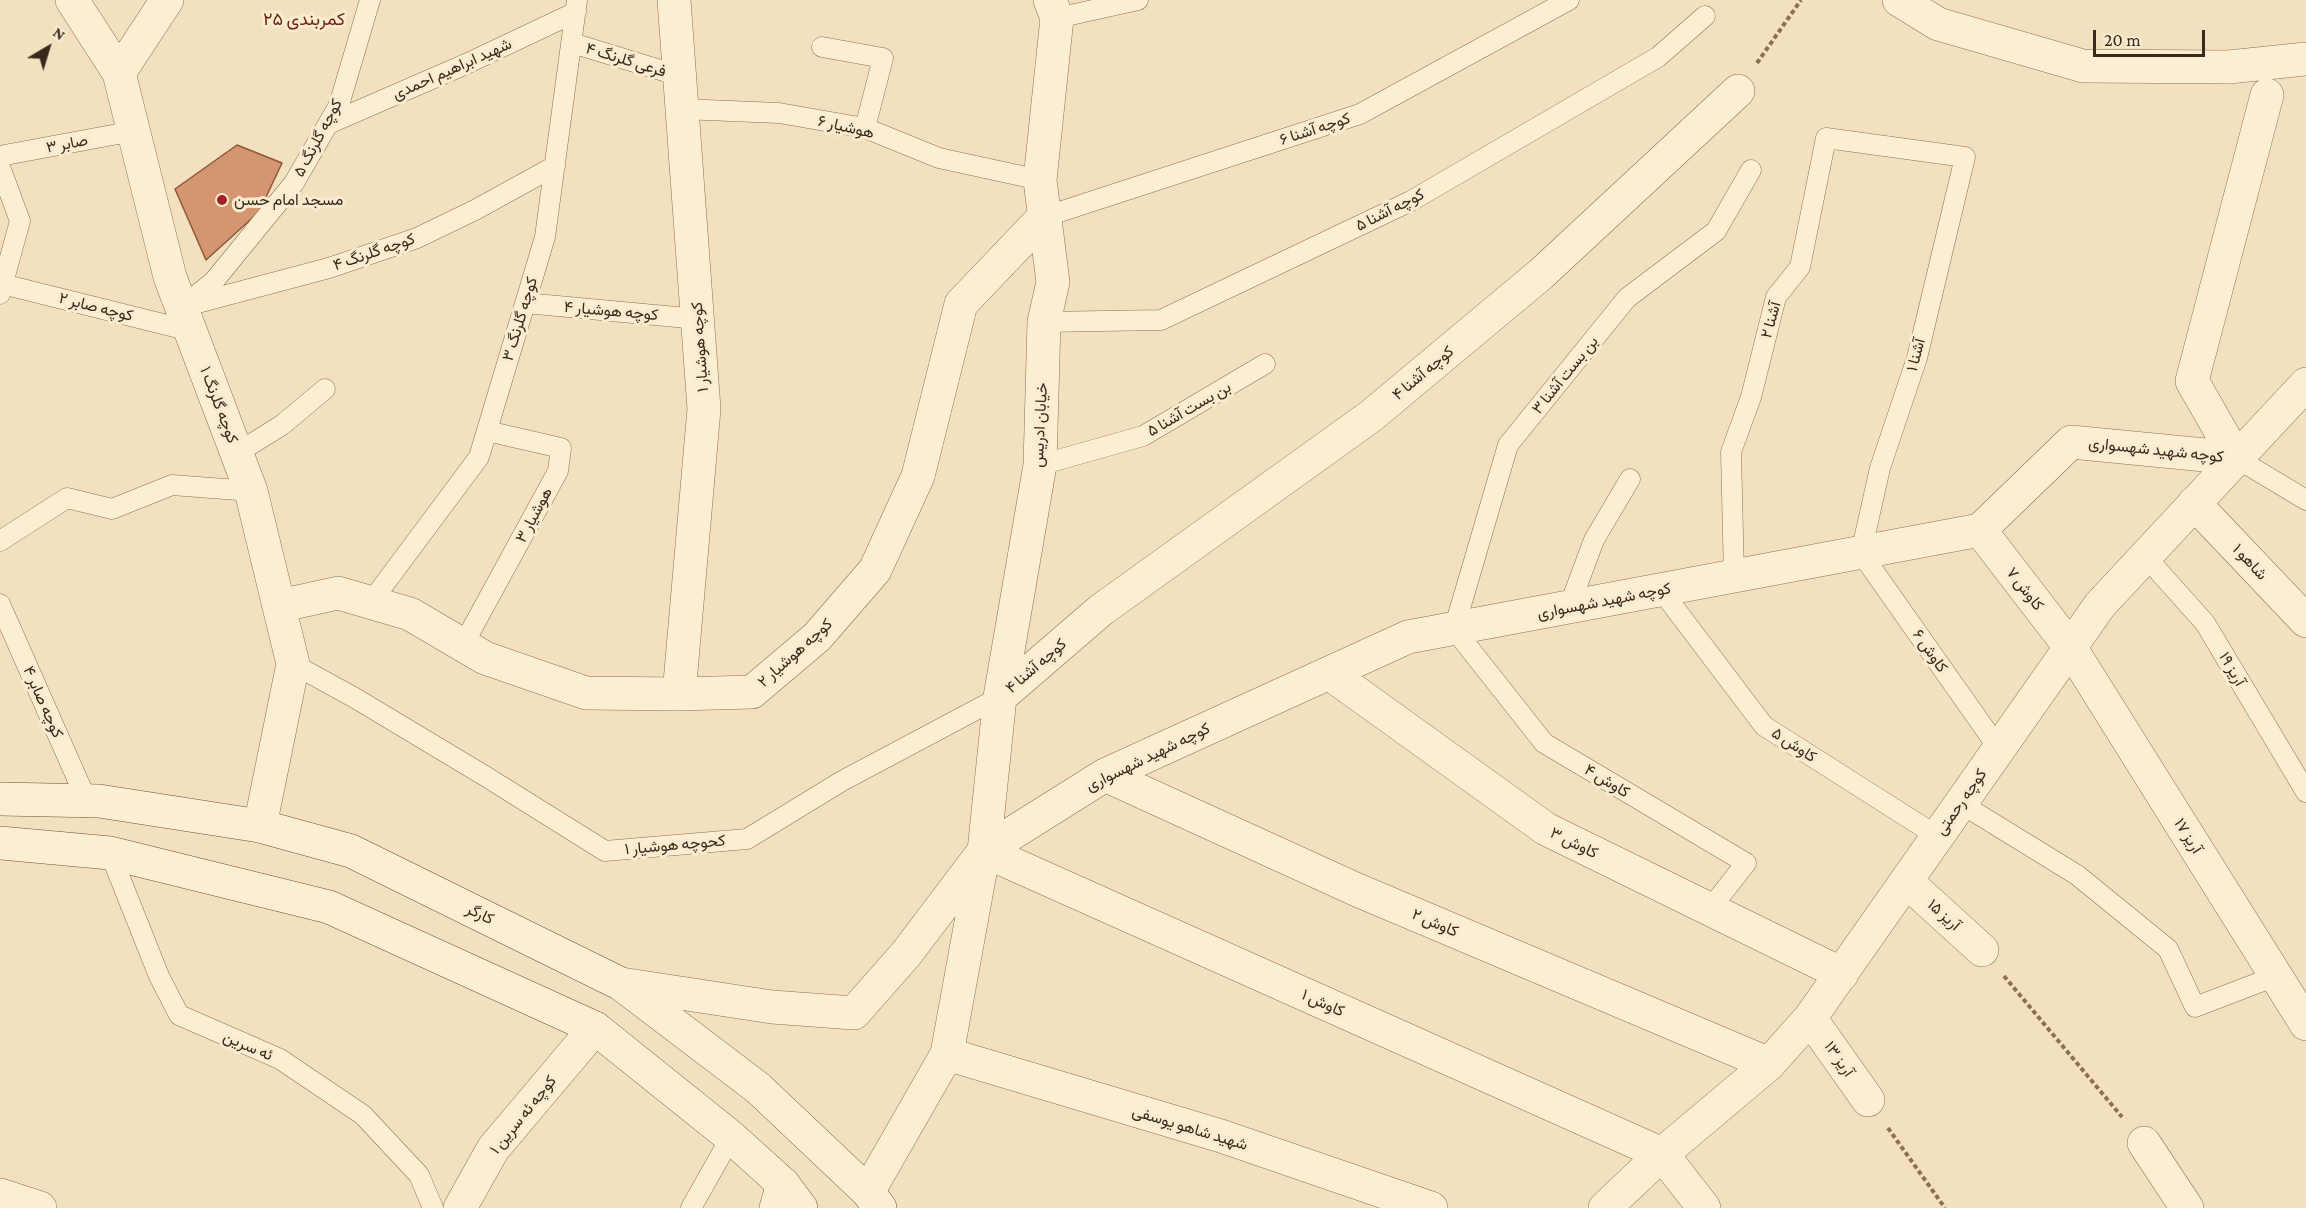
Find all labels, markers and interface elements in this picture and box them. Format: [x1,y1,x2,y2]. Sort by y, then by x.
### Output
district label: کمربندی ۲۵ [263,8,345,30]
north arrow [18,18,78,78]
scale bar [2096,18,2208,56]
text: N [50,23,69,43]
text: 20 m [2104,30,2141,50]
street label: شهید ابراهیم احمدی [389,34,515,104]
street label: فرعی گلرنگ ۴ [583,39,669,81]
street label: کوچه گلرنگ ۵ [289,96,347,180]
street label: کوچه آشنا ۶ [1277,109,1353,149]
street label: هوشیار ۶ [816,111,876,143]
street label: صابر ۳ [45,131,89,157]
street label: کوچه آشنا ۵ [1352,185,1428,235]
place label: مسجد امام حسن [234,190,343,210]
marker: مسجد امام حسن [215,193,229,207]
street label: کوچه گلرنگ ۴ [331,229,417,275]
street label: کوچه گلرنگ ۳ [498,275,542,363]
street label: کوچه صابر ۲ [57,288,135,326]
street label: کوچه هوشیار ۴ [563,297,659,325]
street label: آشنا ۲ [1757,299,1785,341]
street label: کوچه هوشیار ۱ [687,301,713,393]
street label: بن بست آشنا ۳ [1528,332,1602,418]
street label: آشنا ۱ [1902,336,1930,374]
street label: کوچه آشنا ۴ [1388,342,1458,404]
street label: کوچه گلرنگ ۱ [196,364,242,446]
street label: بن بست آشنا ۵ [1144,377,1234,441]
street label: خیابان ادریس [1028,382,1052,468]
street label: کوچه شهید شهسواری [2087,433,2225,467]
street label: هوشیار ۳ [511,484,557,546]
street label: شاهو ۱ [2228,540,2272,584]
street label: کاوش ۷ [2002,563,2048,615]
street label: کوچه شهید شهسواری [1536,579,1672,623]
street label: کوچه هوشیار ۲ [754,614,836,692]
street label: کاوش ۶ [1908,626,1952,676]
street label: کوچه آشنا ۴ [1002,634,1070,698]
street label: آریز ‍۱۹ [2215,649,2249,689]
street label: کوچه صابر ۴ [19,663,67,741]
street label: کوچه شهید شهسواری [1083,719,1213,795]
street label: کاوش ۵ [1768,723,1820,767]
street label: کاوش ۴ [1581,760,1633,802]
street label: کوچه رحمتی [1931,765,1991,839]
street label: آریز ۱۷ [2170,815,2206,857]
street label: کاوش ۳ [1547,823,1601,863]
street label: کحوچه هوشیار ۱ [624,831,726,859]
street label: آریز ۱۵ [1923,895,1965,935]
street label: کارگر [463,899,497,929]
street label: کاوش ۲ [1409,905,1461,941]
street label: کاوش ۱ [1299,985,1347,1021]
street label: ئه سرین [220,1027,276,1065]
street label: آریز ۱۳ [1820,1037,1858,1081]
street label: کوچه ئه سرین ۱ [485,1072,561,1158]
street label: شهید شاهو یوسفی [1130,1101,1250,1155]

